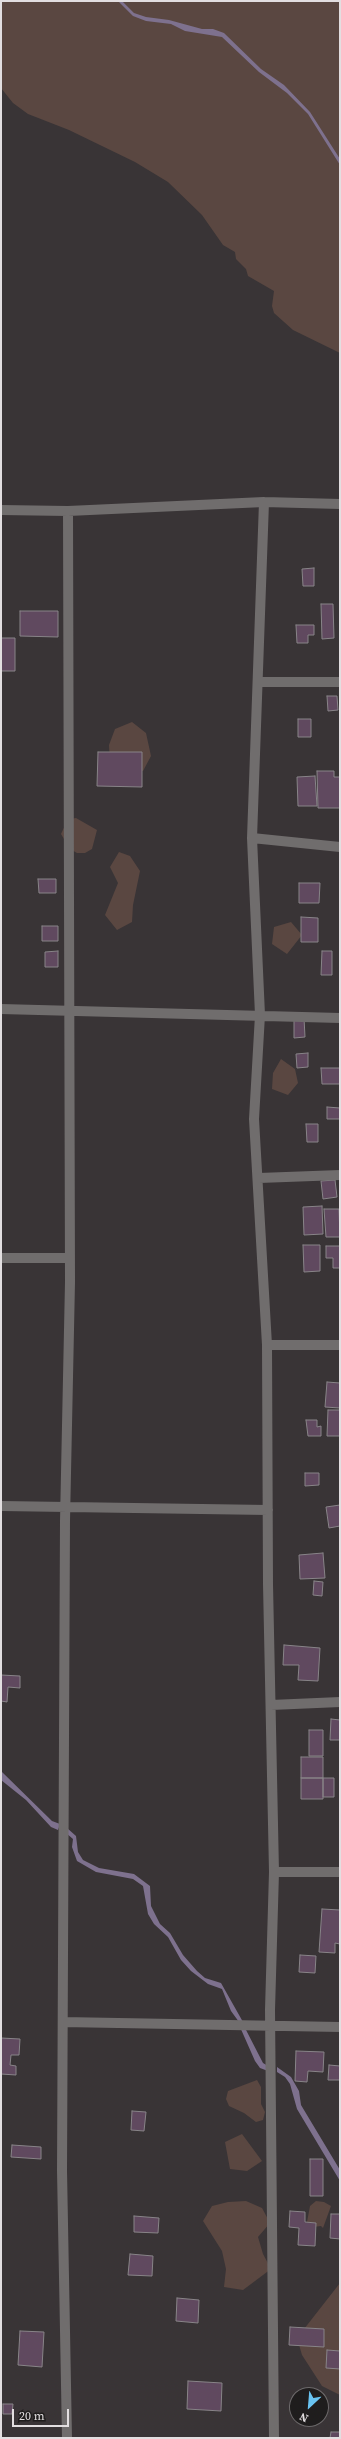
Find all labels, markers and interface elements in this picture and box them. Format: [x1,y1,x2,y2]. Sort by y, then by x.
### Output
north arrow [289,2387,329,2427]
scale bar [14,2401,71,2427]
text: 20 m [19,2408,45,2424]
text: N [297,2409,311,2426]

